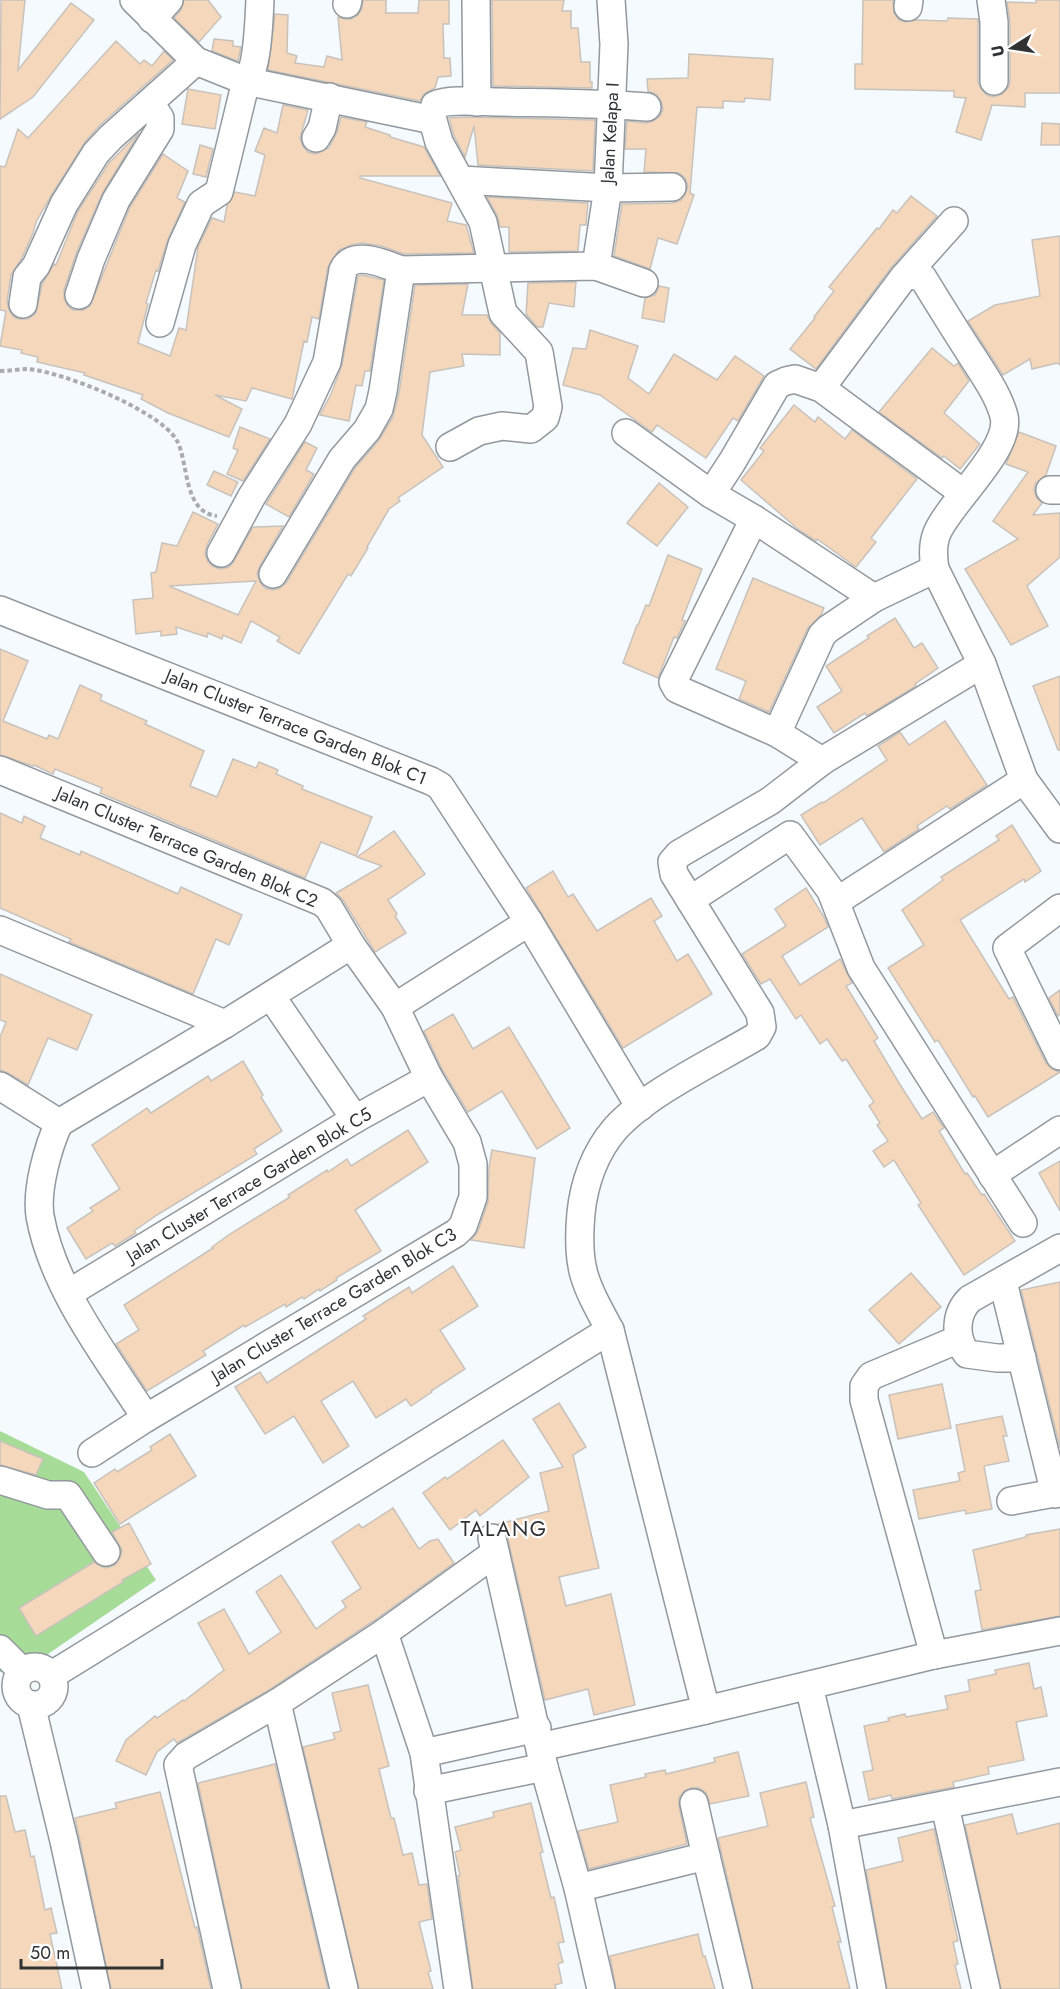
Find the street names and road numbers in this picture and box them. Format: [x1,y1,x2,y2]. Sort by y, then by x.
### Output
street label: Jalan Kelapa I [594,82,626,186]
street label: Jalan Cluster Terrace Garden Blok C1 [159,662,431,792]
street label: Jalan Cluster Terrace Garden Blok C2 [50,779,322,914]
street label: Jalan Cluster Terrace Garden Blok C5 [120,1101,377,1270]
street label: Jalan Cluster Terrace Garden Blok C3 [205,1221,462,1390]

